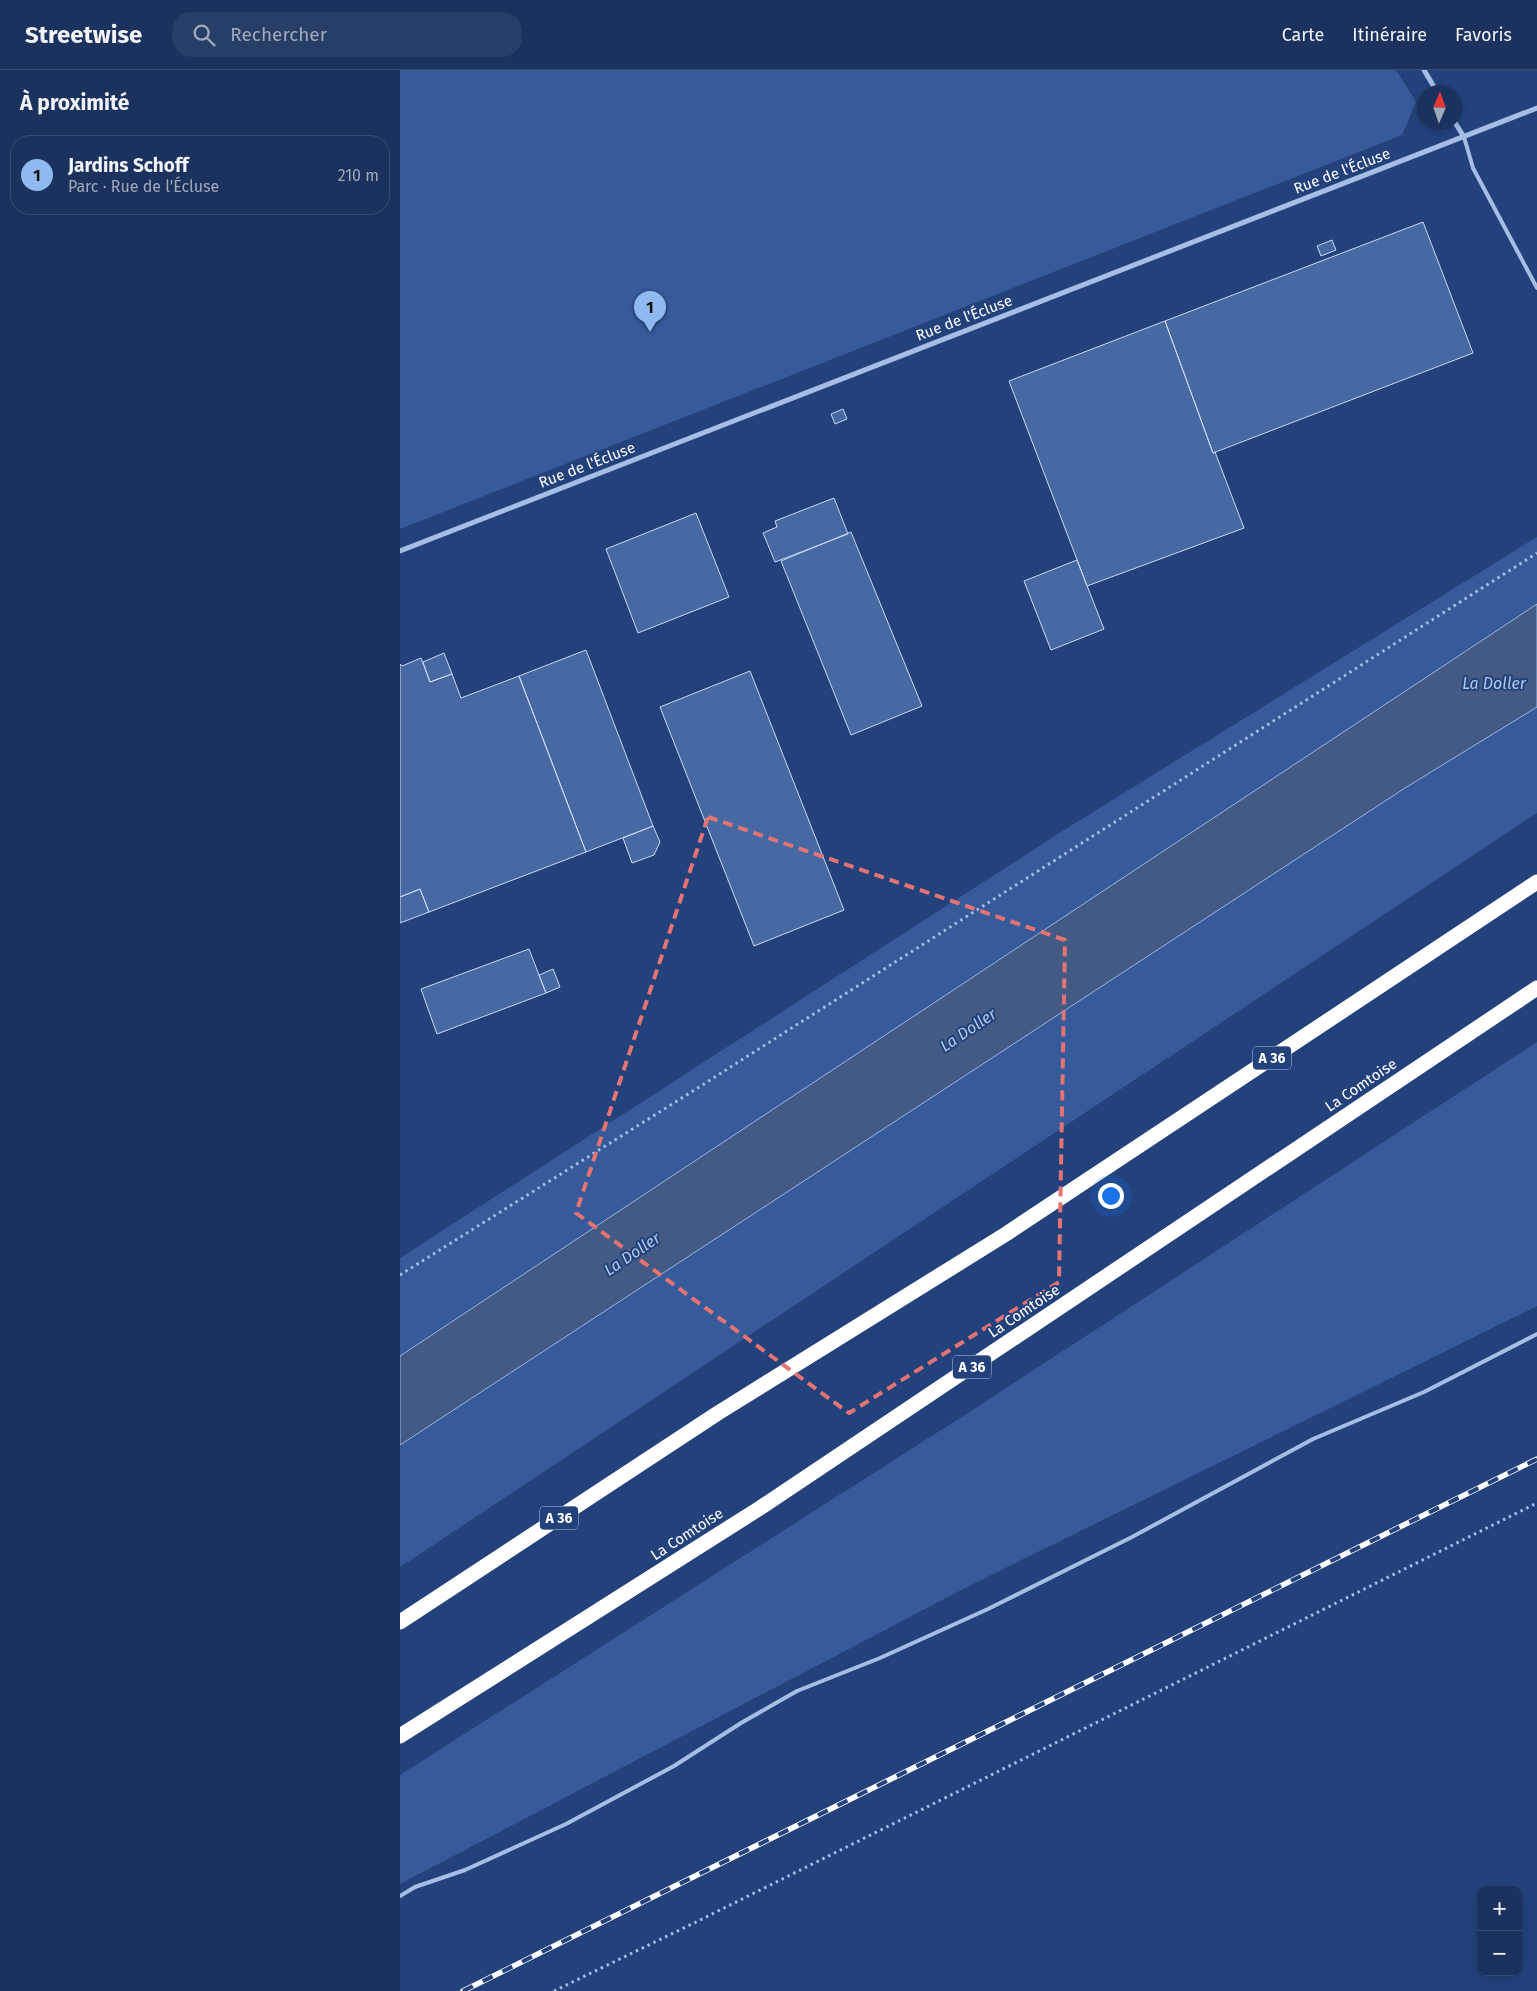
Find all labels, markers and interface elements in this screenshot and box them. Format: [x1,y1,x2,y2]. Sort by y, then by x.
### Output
search box [172,12,522,57]
text: Streetwise [25,21,142,49]
icon: search [190,21,218,49]
text: Rechercher [230,23,327,46]
text: Carte [1282,24,1324,46]
text: Itinéraire [1352,24,1427,46]
text: Favoris [1455,24,1512,46]
north arrow [1417,85,1462,130]
text: À proximité [20,90,129,116]
street label: Rue de l'Écluse [1291,144,1393,198]
text: Jardins Schoff [68,154,188,177]
text: 1 [33,166,41,185]
text: 210 m [338,166,379,185]
text: Parc · Rue de l'Écluse [68,177,219,196]
pin: 1 [634,291,666,332]
street label: Rue de l'Écluse [913,291,1015,345]
street label: Rue de l'Écluse [536,438,638,492]
water label: La Doller [1462,674,1527,693]
water label: La Doller [936,1004,1000,1056]
road number: A 36 [1253,1046,1291,1070]
street label: La Comtoise [1322,1054,1400,1116]
your location [1098,1183,1124,1209]
water label: La Doller [600,1228,664,1280]
street label: La Comtoise [985,1280,1063,1342]
road number: A 36 [953,1355,991,1378]
street label: La Comtoise [647,1504,727,1564]
road number: A 36 [540,1506,578,1530]
map controls [1477,1886,1522,1976]
button: + [1477,1886,1522,1931]
button: − [1477,1931,1522,1976]

